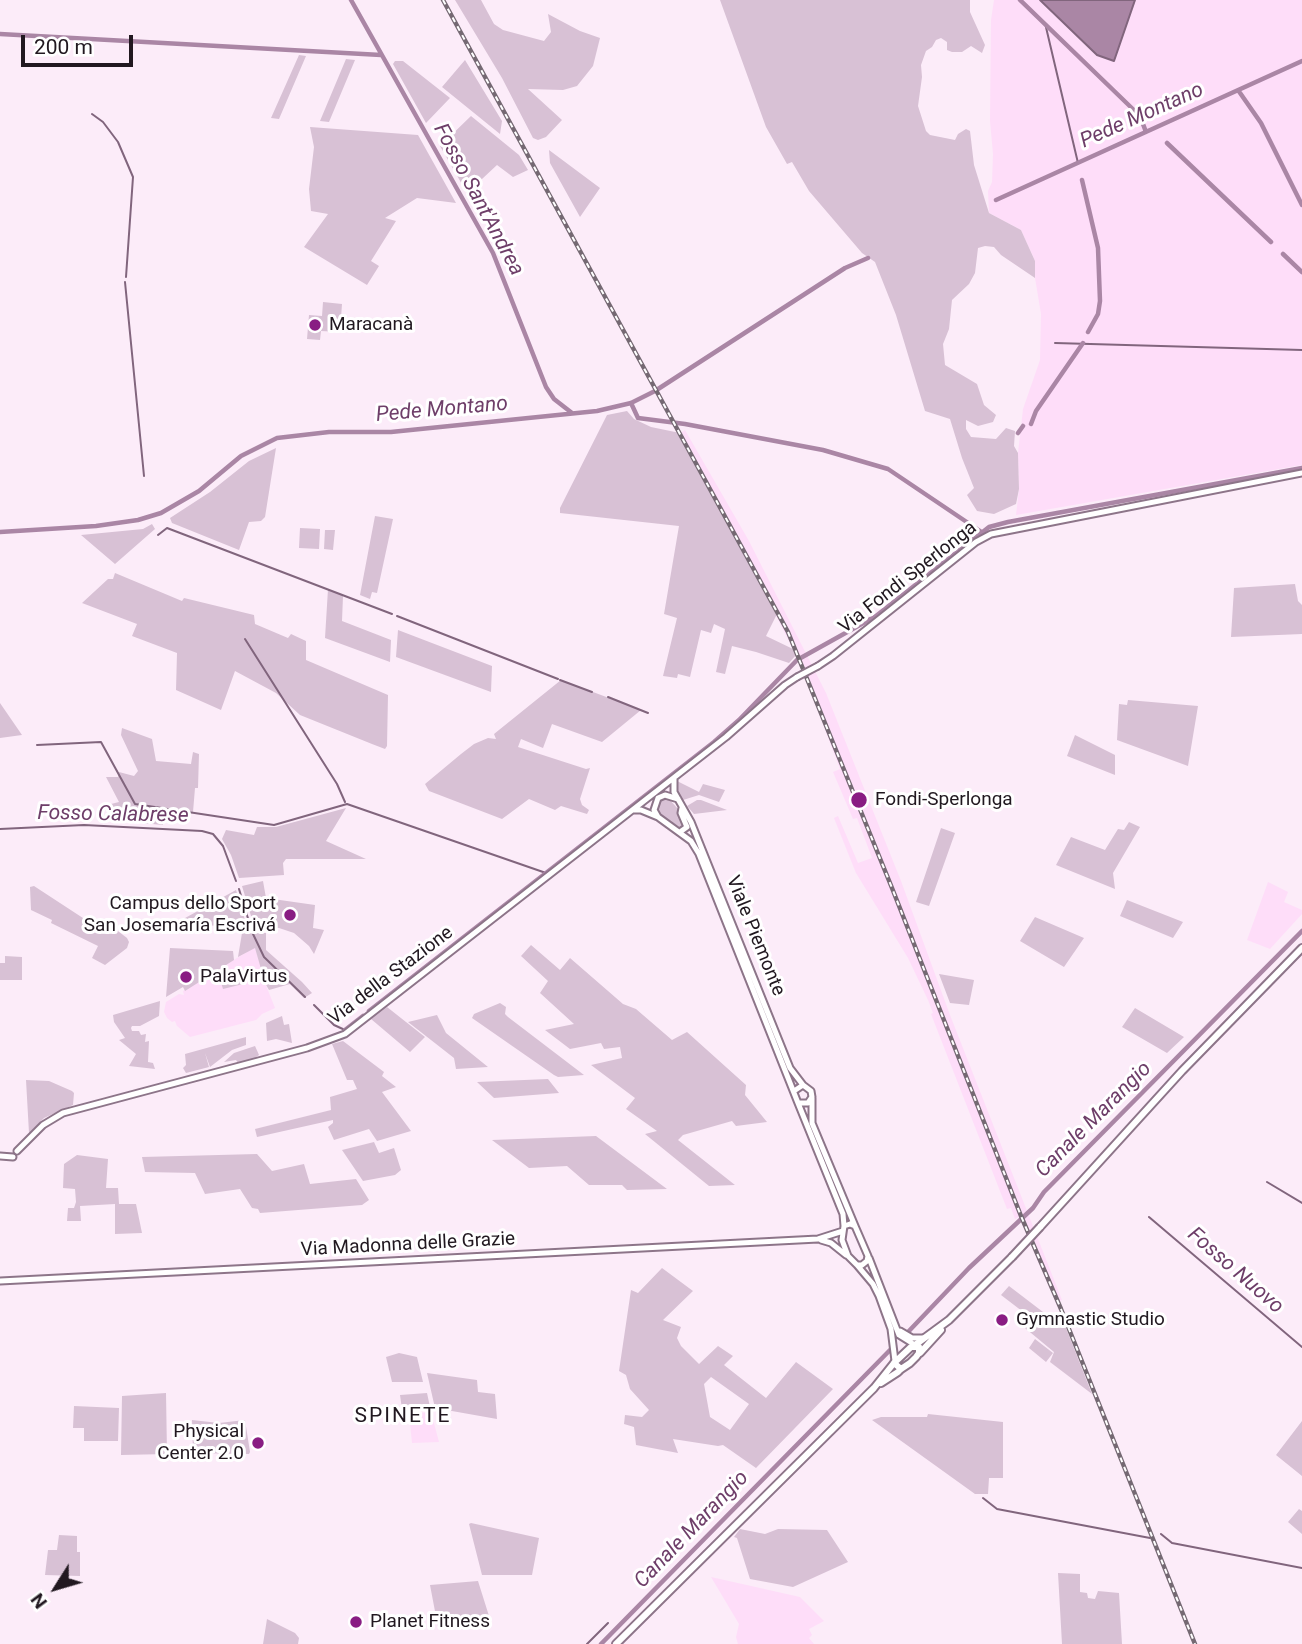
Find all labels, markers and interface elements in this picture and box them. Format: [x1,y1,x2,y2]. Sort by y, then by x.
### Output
scale bar [24,21,136,65]
text: 200 m [34,35,93,59]
water label: Pede Montano [1076,78,1208,154]
water label: Fosso Sant'Andrea [427,120,529,280]
place label: Maracanà [329,314,413,336]
marker: Maracanà [307,317,323,333]
water label: Pede Montano [375,392,509,428]
street label: Via Fondi Sperlonga [834,517,982,639]
place label: Fondi-Sperlonga [875,789,1013,811]
marker: Fondi-Sperlonga [849,790,869,810]
water label: Fosso Calabrese [37,801,189,829]
street label: Viale Piemonte [721,873,789,999]
place label: Campus dello Sport San Josemaría Escrivá [84,893,276,937]
marker: Campus dello Sport San Josemaría Escrivá [282,907,298,923]
street label: Via della Stazione [324,922,458,1030]
place label: PalaVirtus [200,966,287,988]
marker: PalaVirtus [178,969,194,985]
water label: Canale Marangio [1031,1057,1157,1183]
water label: Fosso Nuovo [1182,1222,1288,1320]
street label: Via Madonna delle Grazie [300,1228,516,1262]
place label: Gymnastic Studio [1016,1309,1165,1331]
marker: Gymnastic Studio [994,1312,1010,1328]
district label: SPINETE [355,1404,451,1430]
place label: Physical Center 2.0 [157,1421,244,1465]
marker: Physical Center 2.0 [250,1435,266,1451]
water label: Canale Marangio [630,1466,754,1594]
north arrow [21,1553,91,1623]
text: N [26,1589,52,1613]
place label: Planet Fitness [370,1611,490,1633]
marker: Planet Fitness [348,1614,364,1630]

